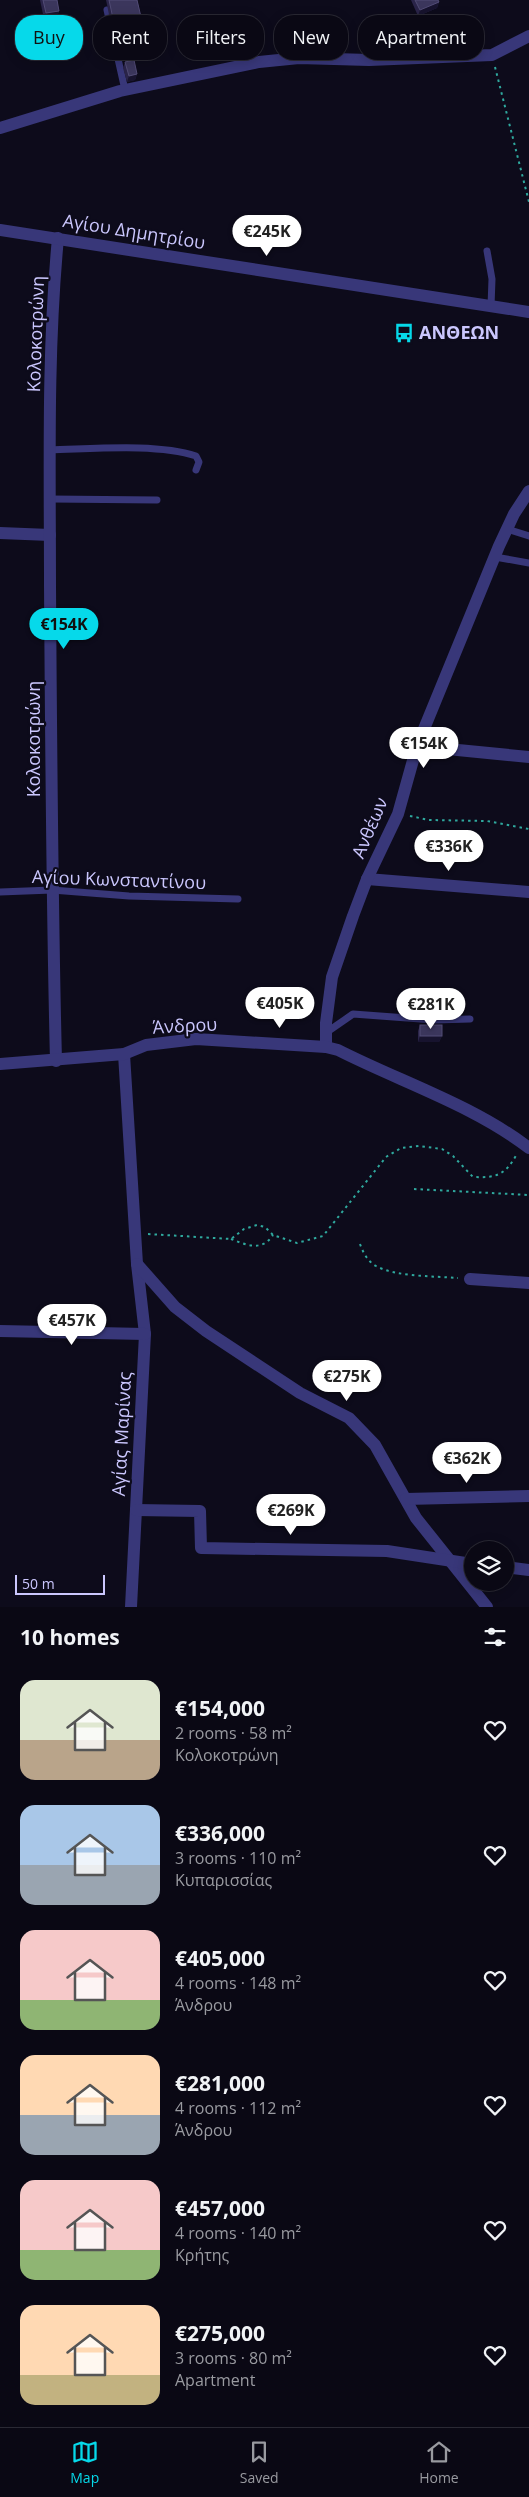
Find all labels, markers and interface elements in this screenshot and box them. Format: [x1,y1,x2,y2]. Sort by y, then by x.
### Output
chip: Buy [15,15,83,60]
chip: Rent [93,15,167,60]
chip: Filters [177,15,264,60]
chip: New [274,15,348,60]
chip: Apartment [358,15,484,60]
street label: Αγίου Δημητρίου [61,208,207,254]
pin: €245K [232,214,302,257]
text: €245K [243,220,291,242]
street label: Κολοκοτρώνη [21,275,49,393]
place label: ΑΝΘΕΩΝ [419,320,499,344]
bus stop icon: ΑΝΘΕΩΝ [393,322,415,344]
pin: €154K [29,608,99,650]
text: €154K [40,613,88,635]
street label: Κολοκοτρώνη [21,681,45,797]
pin: €154K [389,726,459,769]
text: €154K [400,732,448,754]
street label: Ανθέων [346,793,393,862]
pin: €336K [414,830,484,872]
text: €336K [425,835,473,857]
street label: Αγίου Κωνσταντίνου [32,864,207,894]
pin: €405K [245,986,315,1029]
pin: €281K [396,988,466,1030]
text: €405K [256,992,304,1014]
text: €281K [407,993,455,1015]
street label: Άνδρου [152,1011,218,1039]
pin: €457K [37,1304,107,1346]
text: €457K [48,1309,96,1331]
pin: €275K [312,1360,382,1402]
text: €275K [323,1365,371,1387]
street label: Αγίας Μαρίνας [106,1371,136,1497]
pin: €362K [432,1442,502,1484]
text: €362K [443,1447,491,1469]
pin: €269K [256,1494,326,1536]
text: €269K [267,1499,315,1521]
map controls [464,1541,514,1591]
button: layers [464,1541,514,1591]
scale bar [15,1572,105,1595]
text: 50 m [22,1574,55,1593]
text: 10 homes [20,1623,120,1651]
icon: filters [481,1623,509,1651]
text: €154,000 [175,1694,265,1722]
icon: home [60,1700,120,1760]
icon: heart [481,1716,509,1744]
text: 2 rooms · 58 m² [175,1722,292,1744]
text: Κολοκοτρώνη [175,1744,279,1766]
text: €336,000 [175,1819,265,1847]
icon: home [60,1825,120,1885]
icon: heart [481,1841,509,1869]
text: 3 rooms · 110 m² [175,1847,301,1869]
text: Κυπαρισσίας [175,1869,272,1891]
text: €405,000 [175,1944,265,1972]
icon: home [60,1950,120,2010]
icon: heart [481,1966,509,1994]
text: 4 rooms · 148 m² [175,1972,301,1994]
text: Άνδρου [175,1994,232,2016]
text: €281,000 [175,2069,265,2097]
icon: home [60,2075,120,2135]
icon: heart [481,2091,509,2119]
text: 4 rooms · 112 m² [175,2097,301,2119]
text: Άνδρου [175,2119,232,2141]
text: €457,000 [175,2194,265,2222]
icon: home [60,2200,120,2260]
icon: heart [481,2216,509,2244]
text: 4 rooms · 140 m² [175,2222,301,2244]
text: Κρήτης [175,2244,229,2266]
text: €275,000 [175,2319,265,2347]
icon: home [60,2325,120,2385]
icon: heart [481,2341,509,2369]
text: 3 rooms · 80 m² [175,2347,292,2369]
text: Apartment [175,2369,255,2391]
tab: Map [70,2438,99,2487]
tab: Saved [240,2438,279,2487]
tab: Home [419,2438,459,2487]

